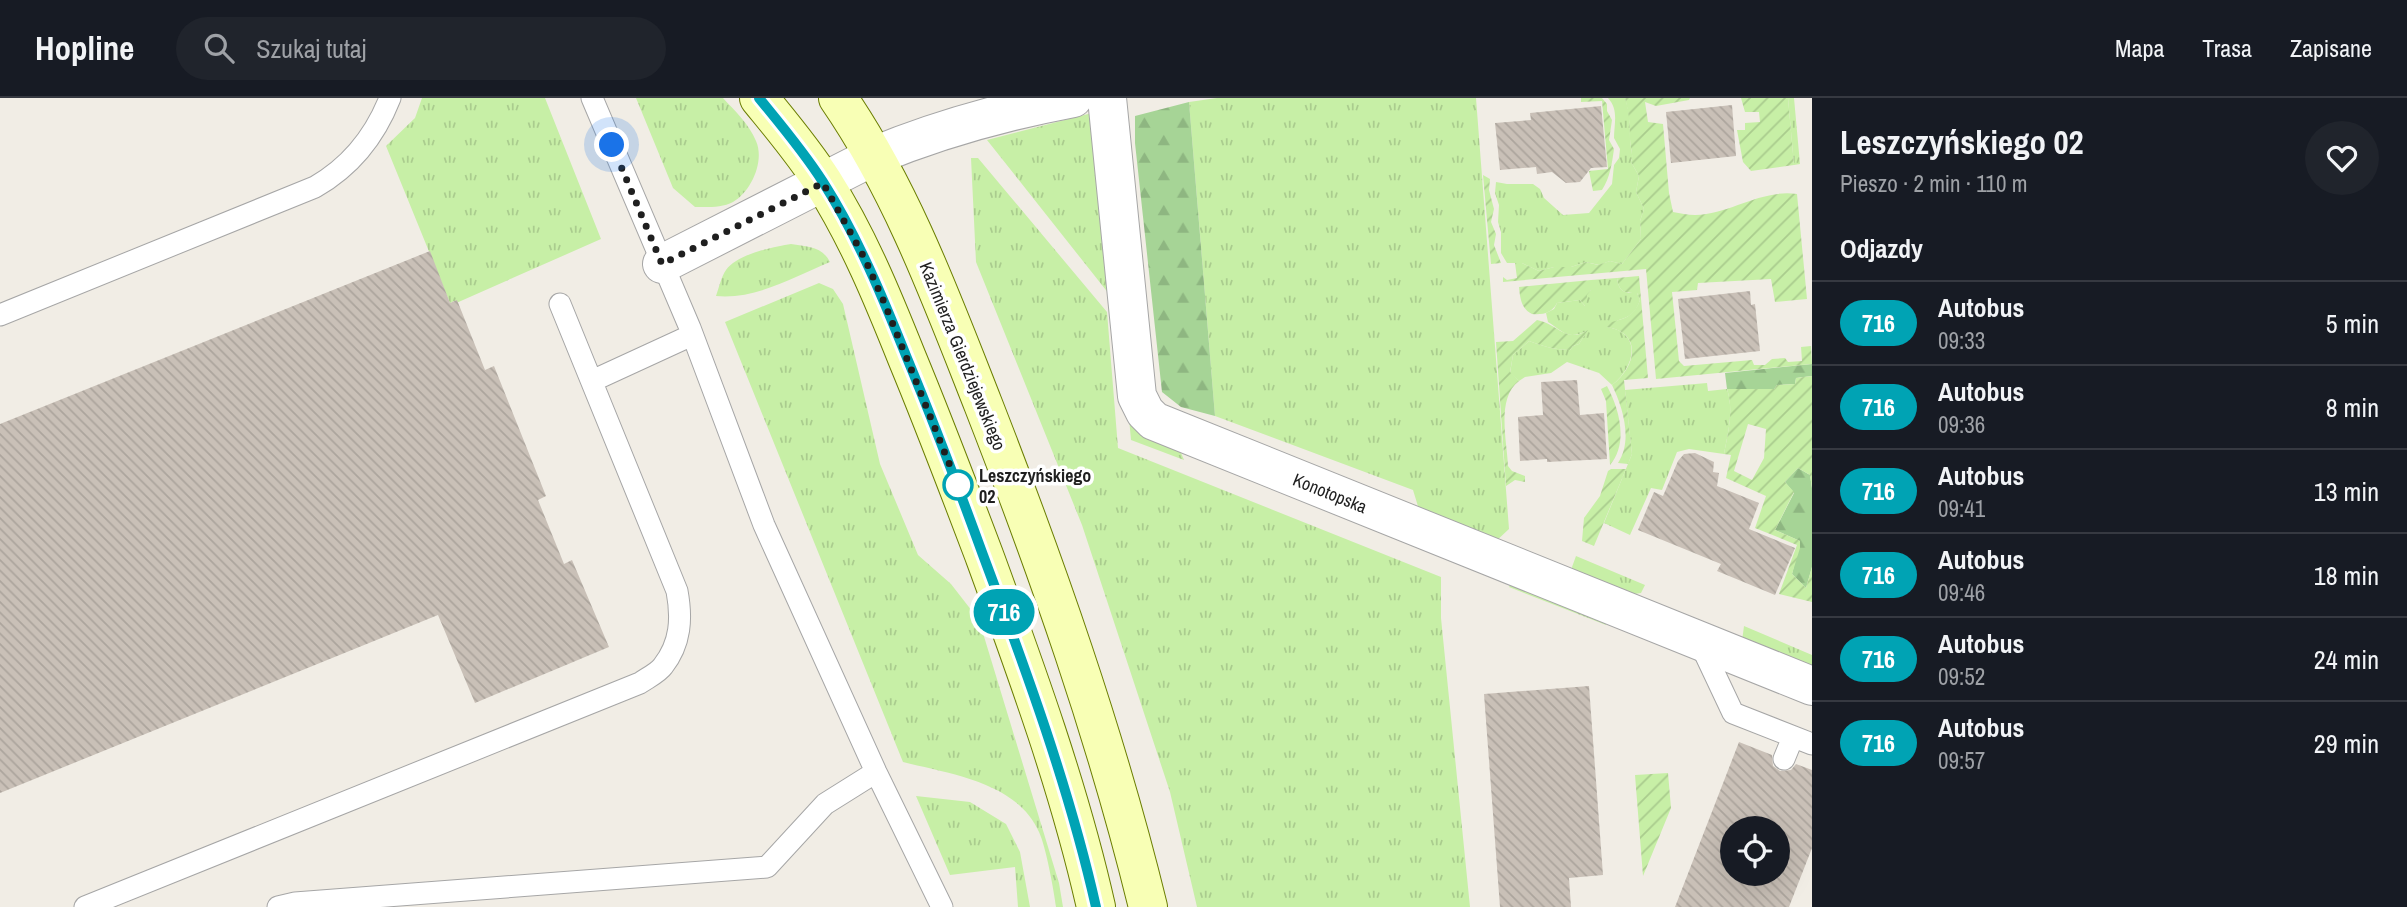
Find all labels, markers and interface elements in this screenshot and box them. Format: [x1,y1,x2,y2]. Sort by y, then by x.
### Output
search box [176,17,666,80]
text: Hopline [35,26,134,70]
icon: search [200,29,238,67]
text: Szukaj tutaj [256,31,366,66]
text: Mapa [2115,32,2164,64]
text: Trasa [2202,32,2252,64]
text: Zapisane [2290,32,2372,64]
text: Leszczyńskiego 02 [1840,120,2084,164]
button: heart [2305,121,2379,195]
your location [594,127,629,162]
text: Pieszo · 2 min · 110 m [1840,168,2027,199]
text: Odjazdy [1840,231,1923,266]
street label: Kazimierza Gierdziejewskiego [914,258,1012,454]
text: Autobus [1938,290,2024,325]
text: 5 min [2326,306,2379,341]
text: 716 [1862,307,1895,339]
text: 09:33 [1938,325,1985,356]
text: Autobus [1938,374,2024,409]
text: 8 min [2326,390,2379,425]
text: 716 [1862,391,1895,423]
text: 09:36 [1938,409,1985,440]
text: Autobus [1938,458,2024,493]
place label: Leszczyńskiego 02 [979,463,1091,509]
street label: Konotopska [1289,467,1371,519]
marker: Leszczyńskiego 02 [943,470,973,500]
text: 13 min [2314,474,2379,509]
text: 716 [1862,475,1895,507]
text: 09:41 [1938,493,1985,524]
text: Autobus [1938,542,2024,577]
text: 18 min [2314,558,2379,593]
text: 716 [1862,559,1895,591]
text: 09:46 [1938,577,1985,608]
line badge: 716 [964,589,1044,635]
text: 716 [988,596,1020,628]
text: Autobus [1938,626,2024,661]
text: 24 min [2314,642,2379,677]
text: 716 [1862,643,1895,675]
text: 09:52 [1938,661,1985,692]
text: Autobus [1938,710,2024,745]
text: 29 min [2314,726,2379,761]
text: 716 [1862,727,1895,759]
text: 09:57 [1938,745,1985,776]
map controls [1720,816,1790,886]
button: locate [1720,816,1790,886]

